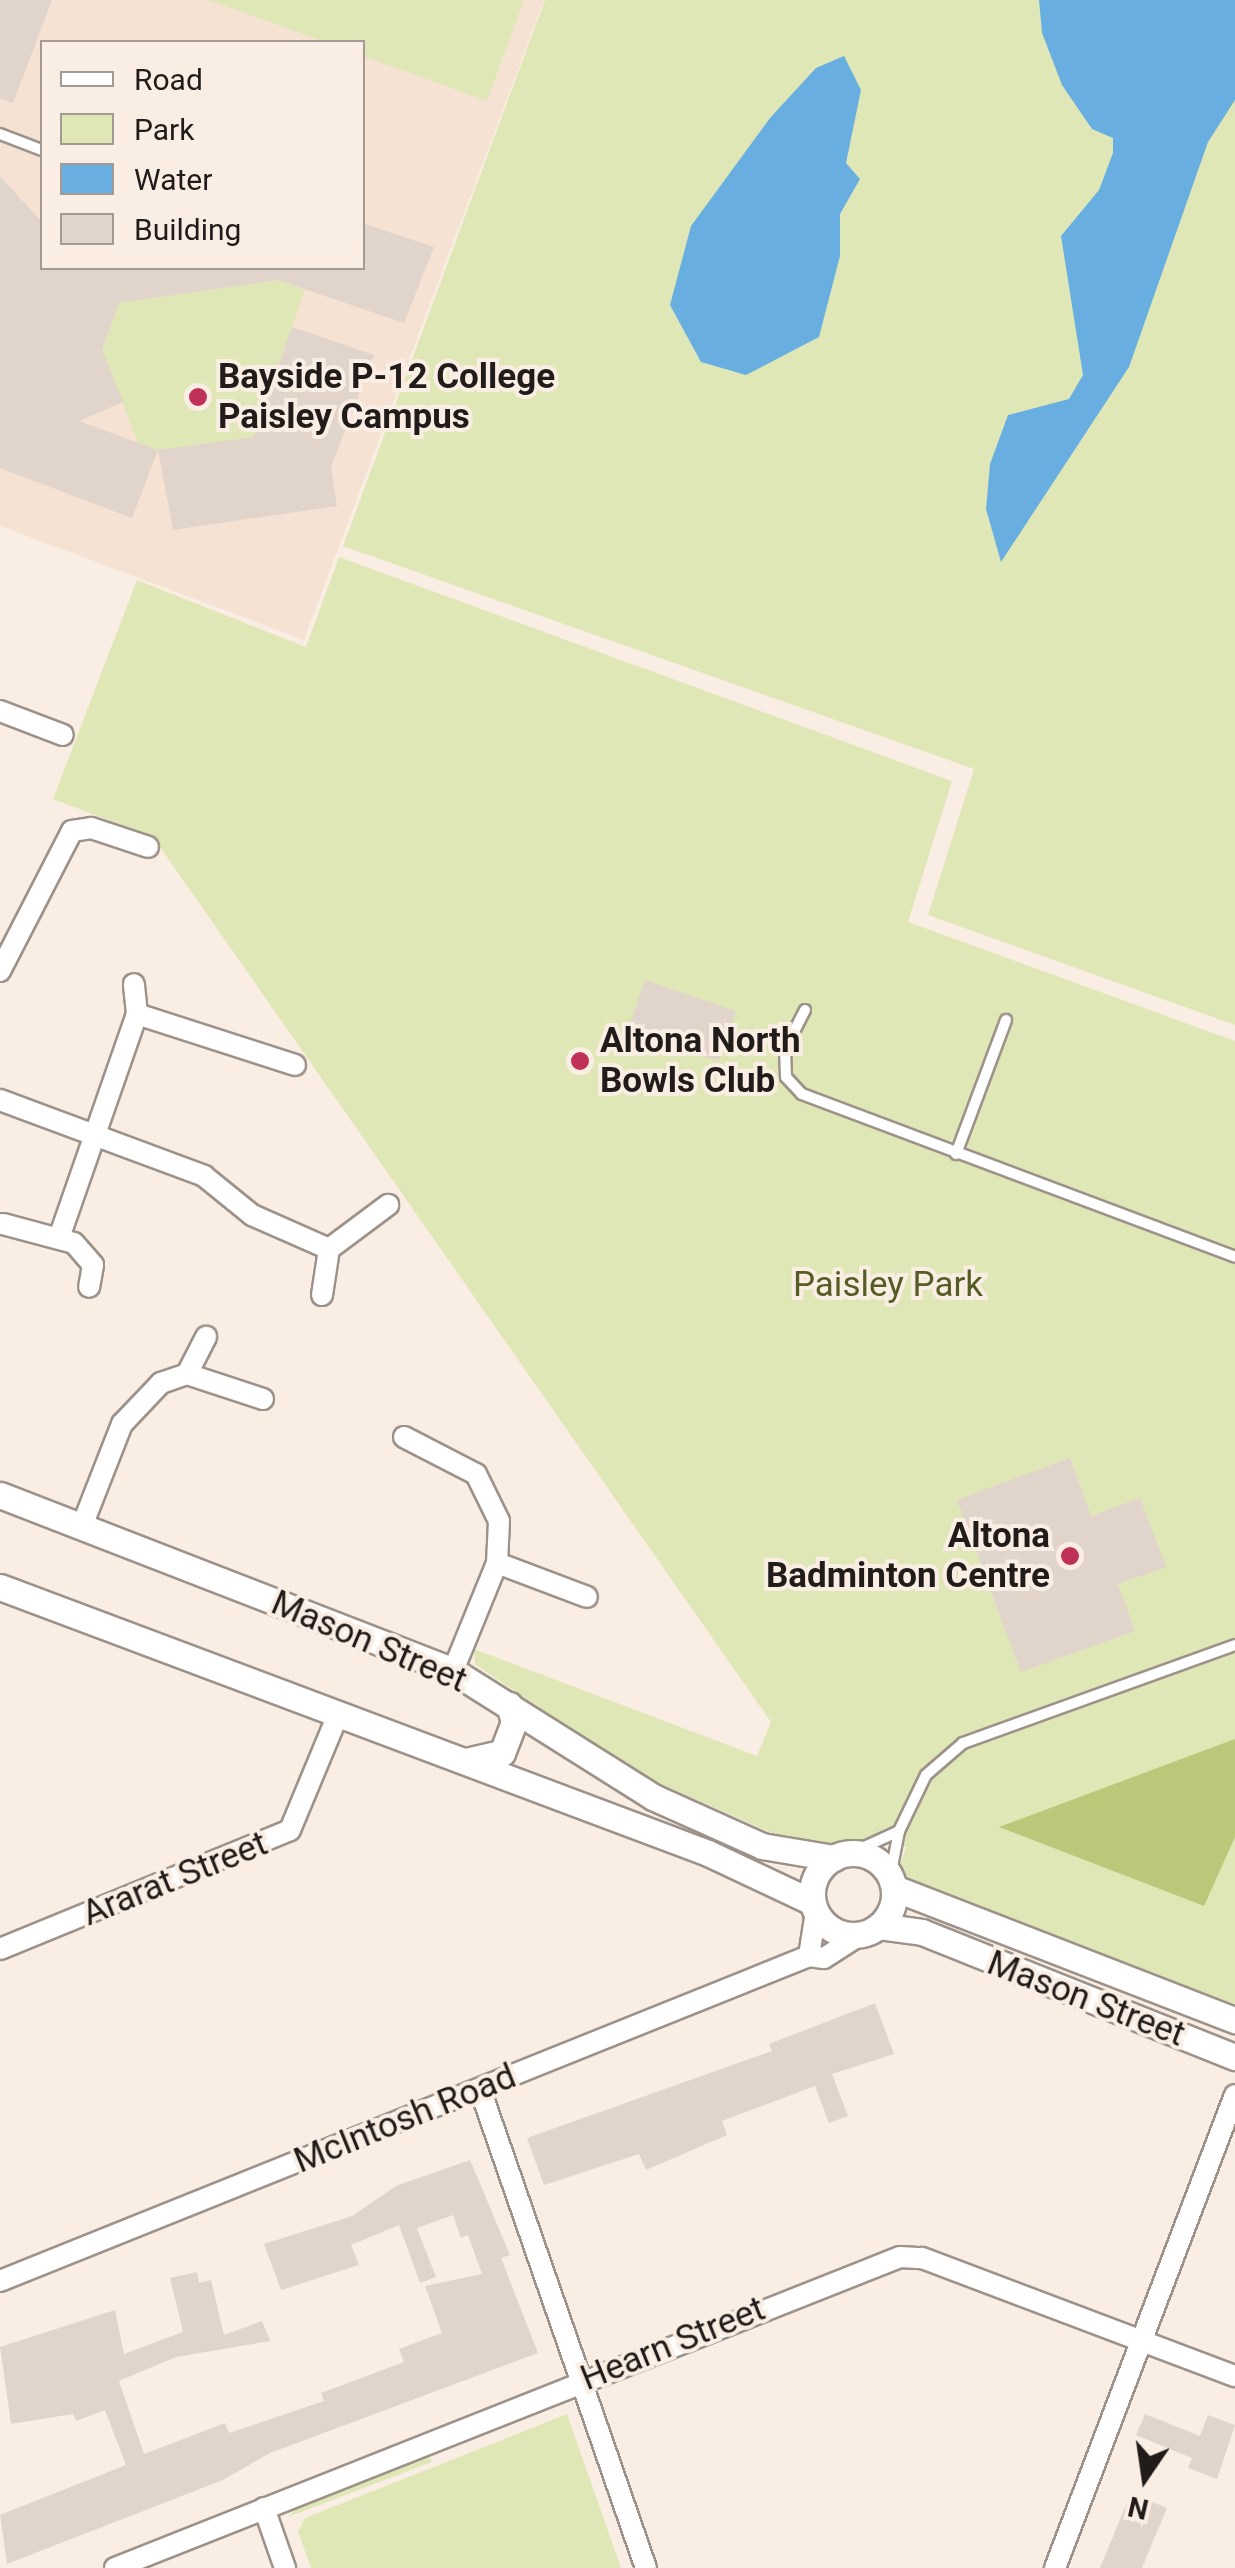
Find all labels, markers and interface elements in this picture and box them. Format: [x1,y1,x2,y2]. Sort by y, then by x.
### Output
legend [40,40,365,270]
text: Road [134,62,203,97]
text: Park [134,112,194,147]
text: Water [134,162,212,197]
text: Building [134,212,241,247]
place label: Bayside P-12 College Paisley Campus [218,356,555,438]
marker: Bayside P-12 College Paisley Campus [187,386,209,408]
place label: Altona North Bowls Club [600,1020,801,1102]
marker: Altona North Bowls Club [569,1050,591,1072]
park label: Paisley Park [793,1264,983,1306]
place label: Altona Badminton Centre [766,1515,1050,1597]
marker: Altona Badminton Centre [1059,1545,1081,1567]
street label: Mason Street [265,1582,473,1702]
street label: Ararat Street [76,1823,274,1935]
street label: Mason Street [981,1942,1191,2056]
street label: McIntosh Road [288,2055,522,2183]
street label: Hearn Street [575,2288,771,2400]
north arrow [1095,2428,1195,2528]
text: N [1125,2489,1151,2526]

